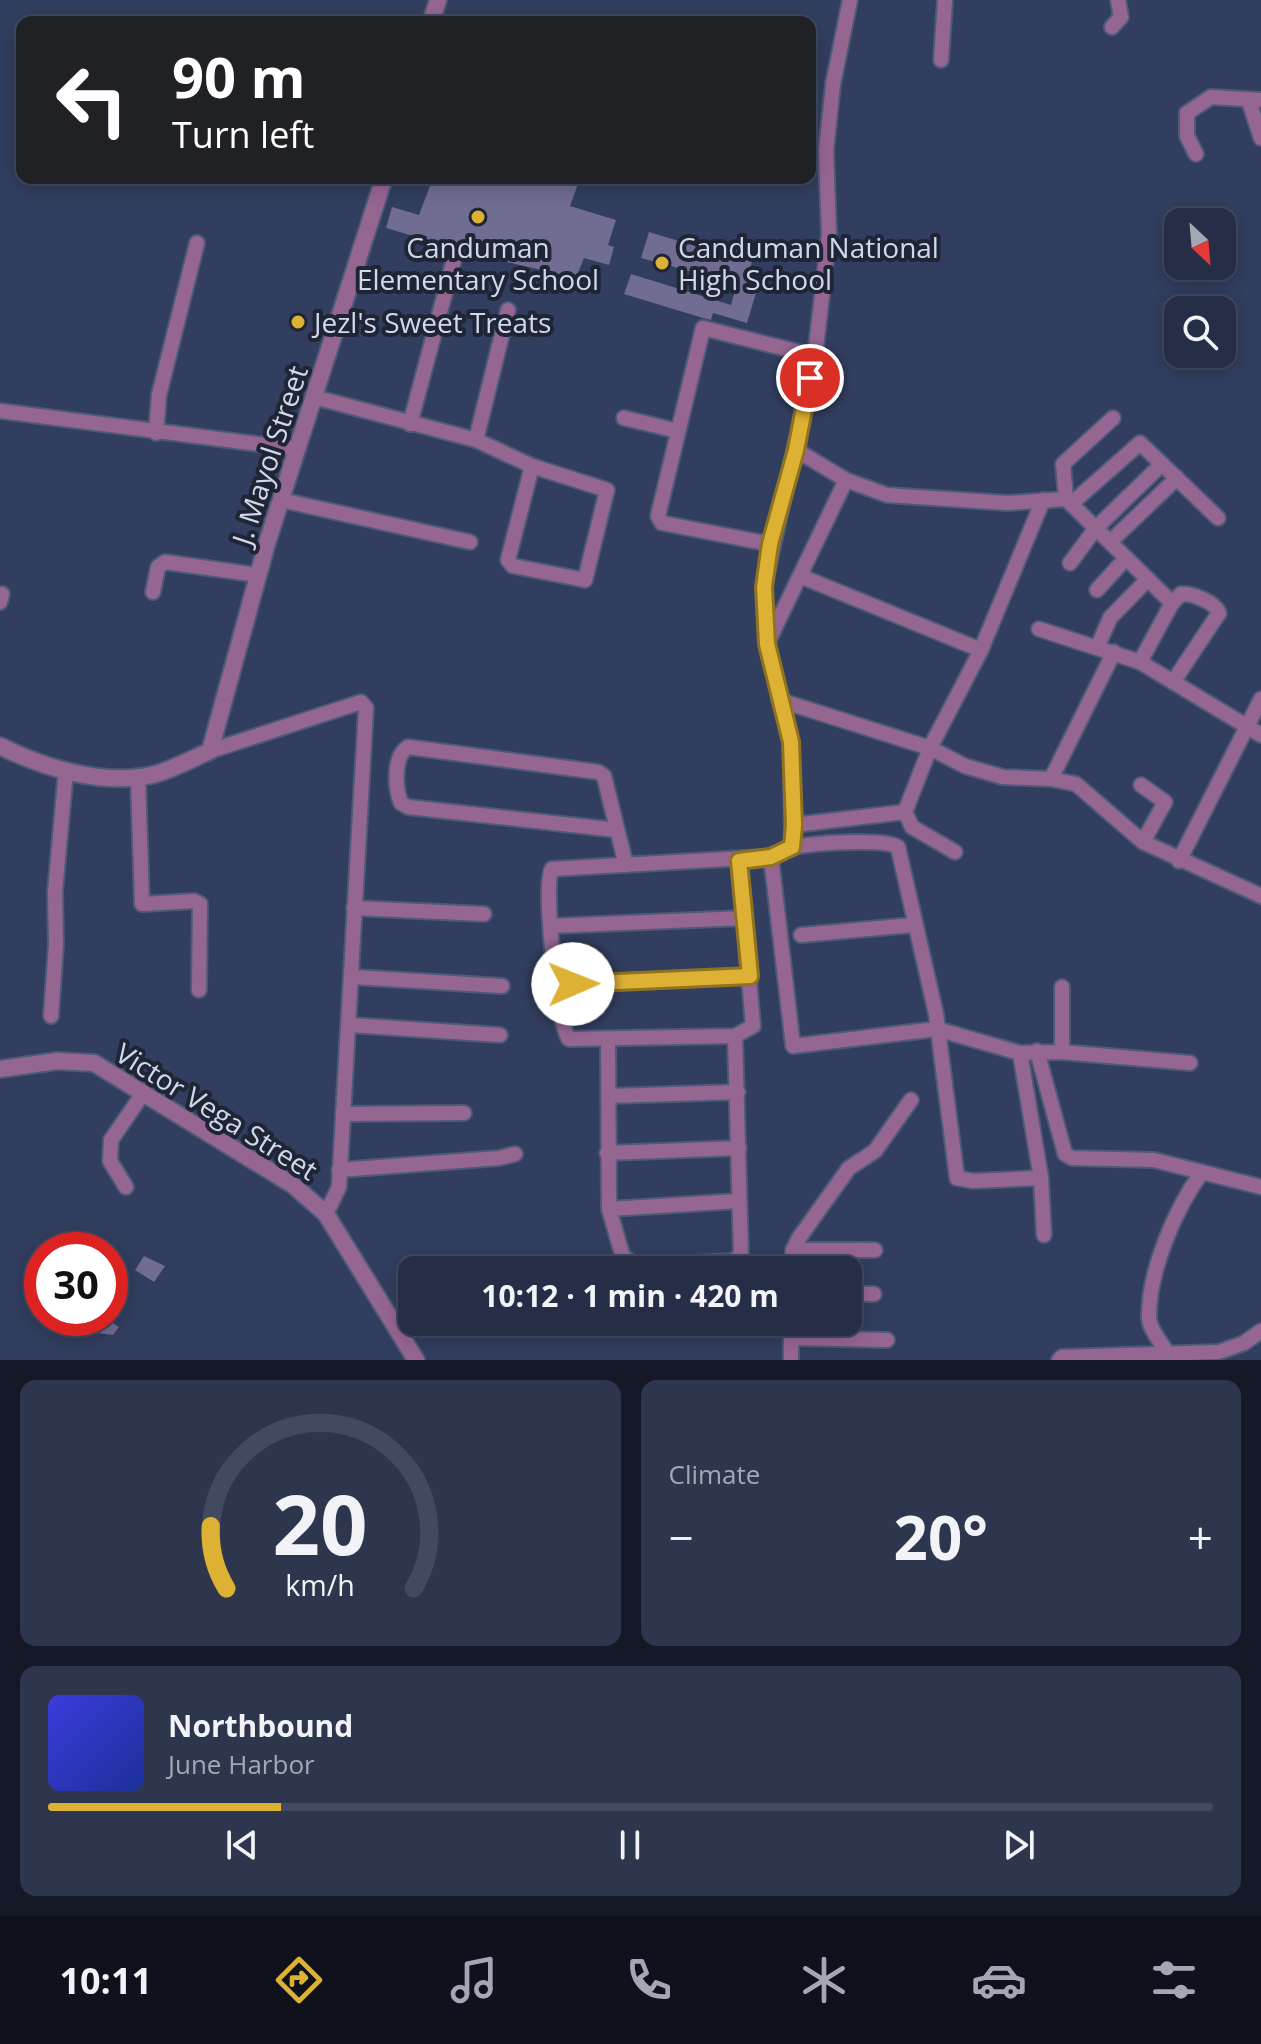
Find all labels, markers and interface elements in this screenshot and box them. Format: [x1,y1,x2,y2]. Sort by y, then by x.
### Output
text: 90 m [172,38,306,114]
icon: left [40,48,144,152]
text: Turn left [172,110,314,159]
marker: Canduman Elementary School [469,208,487,226]
north arrow [1164,208,1236,280]
map controls [1164,208,1236,368]
place label: Canduman Elementary School [357,228,599,298]
place label: Canduman National High School [678,228,939,298]
marker: Canduman National High School [653,254,671,272]
button: search [1164,296,1236,368]
place label: Jezl's Sweet Treats [311,303,551,341]
marker: Jezl's Sweet Treats [289,313,307,331]
pin [776,344,844,412]
icon: arrive [788,356,832,400]
street label: J. Mayol Street [221,361,316,552]
position arrow [531,942,615,1026]
street label: Victor Vega Street [109,1034,325,1188]
speed limit sign: 30 [24,1232,128,1336]
text: 10:12 · 1 min · 420 m [481,1275,779,1316]
text: Climate [669,1456,760,1492]
text: 20 [273,1466,368,1579]
text: 20° [894,1496,988,1578]
text: − [669,1507,694,1567]
text: + [1188,1507,1213,1567]
text: km/h [286,1565,355,1604]
text: Northbound [168,1705,353,1746]
text: June Harbor [168,1746,315,1782]
icon: previous [220,1823,264,1867]
icon: pause [608,1823,652,1867]
icon: next [997,1823,1041,1867]
icon: directions [271,1952,327,2008]
icon: music [446,1952,502,2008]
icon: phone [621,1952,677,2008]
icon: climate [796,1952,852,2008]
icon: car [971,1952,1027,2008]
icon: filters [1146,1952,1202,2008]
text: 10:11 [59,1956,152,2005]

